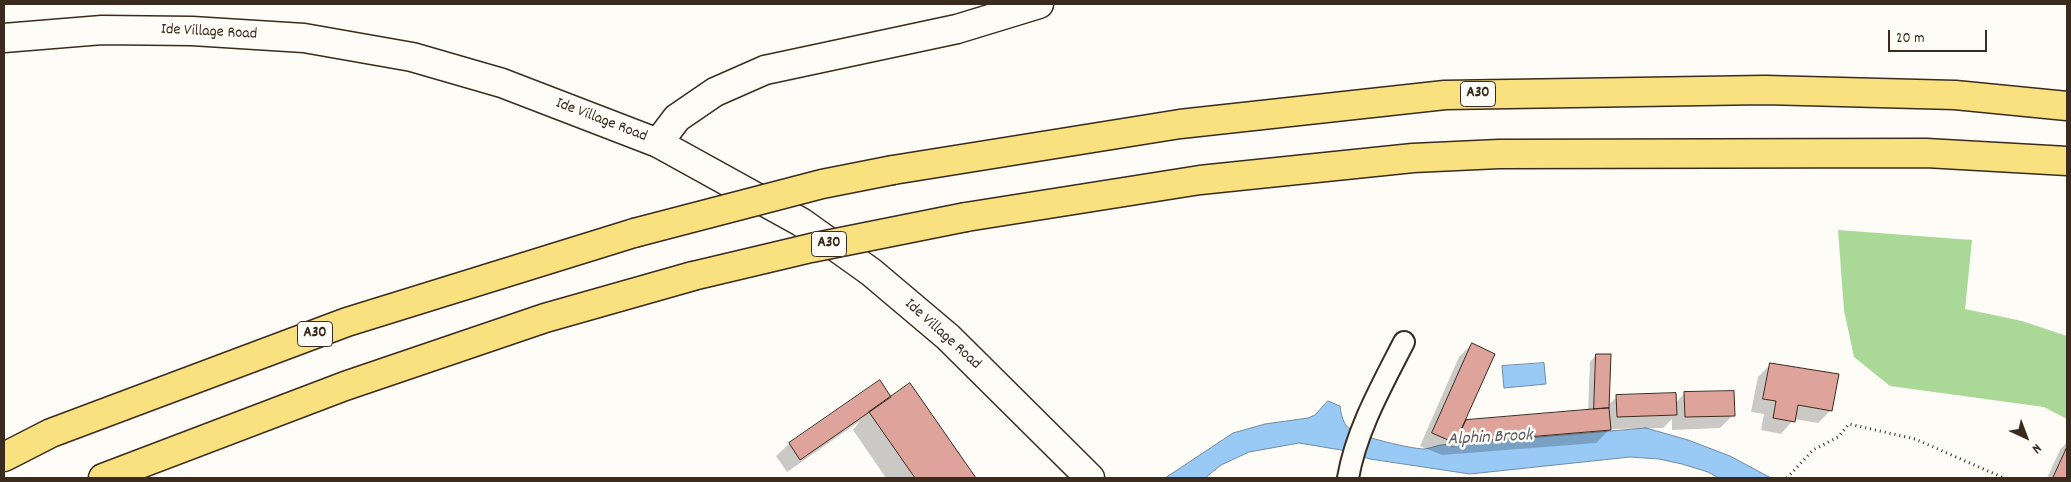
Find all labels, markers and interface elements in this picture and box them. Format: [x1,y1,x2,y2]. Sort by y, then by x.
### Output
scale bar [1891,20,1990,52]
street label: Ide Village Road [160,21,258,45]
text: 20 m [1896,28,1924,50]
road number: A30 [1460,82,1496,106]
street label: Ide Village Road [552,95,650,147]
road number: A30 [812,232,846,256]
street label: Ide Village Road [900,296,984,374]
road number: A30 [298,322,332,346]
north arrow [2001,412,2051,462]
water label: Alphin Brook [1447,426,1533,452]
text: N [2027,438,2046,458]

